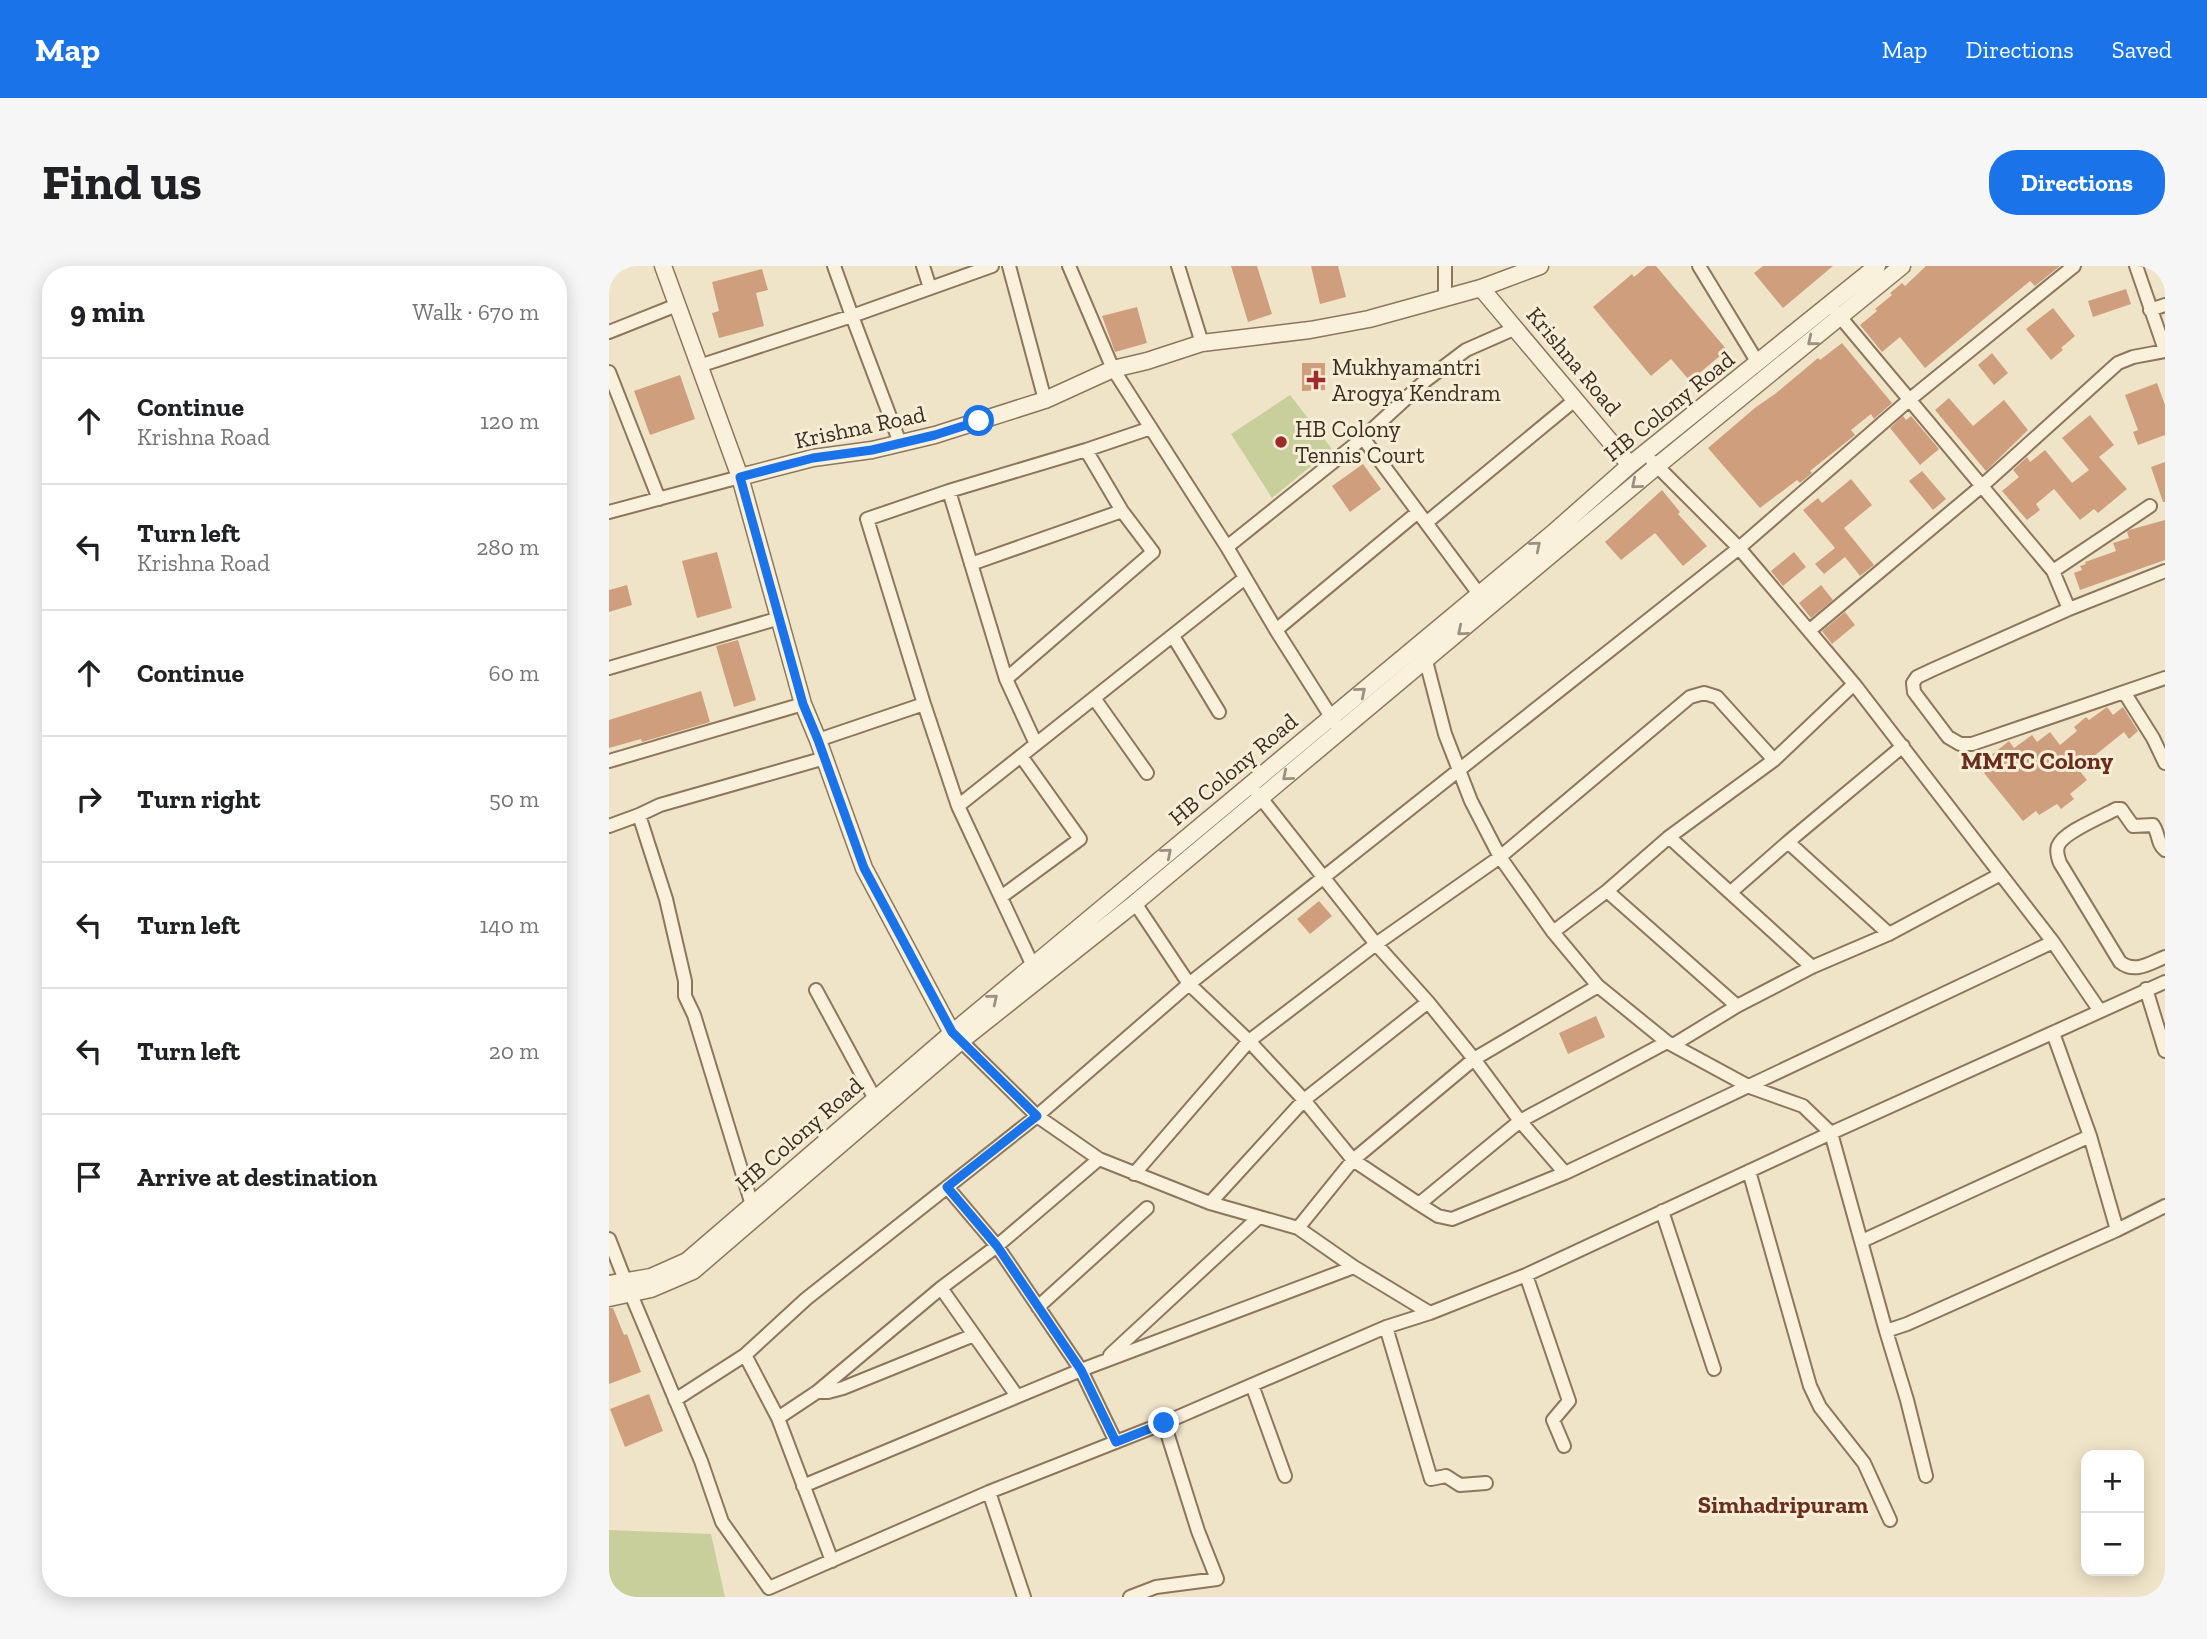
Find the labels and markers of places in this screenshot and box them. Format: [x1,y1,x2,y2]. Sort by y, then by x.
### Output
place label: Mukhyamantri Arogya Kendram [1332,353,1501,407]
marker: Mukhyamantri Arogya Kendram [1306,370,1326,390]
place label: HB Colony Tennis Court [1295,415,1425,469]
marker: HB Colony Tennis Court [1273,434,1289,450]

